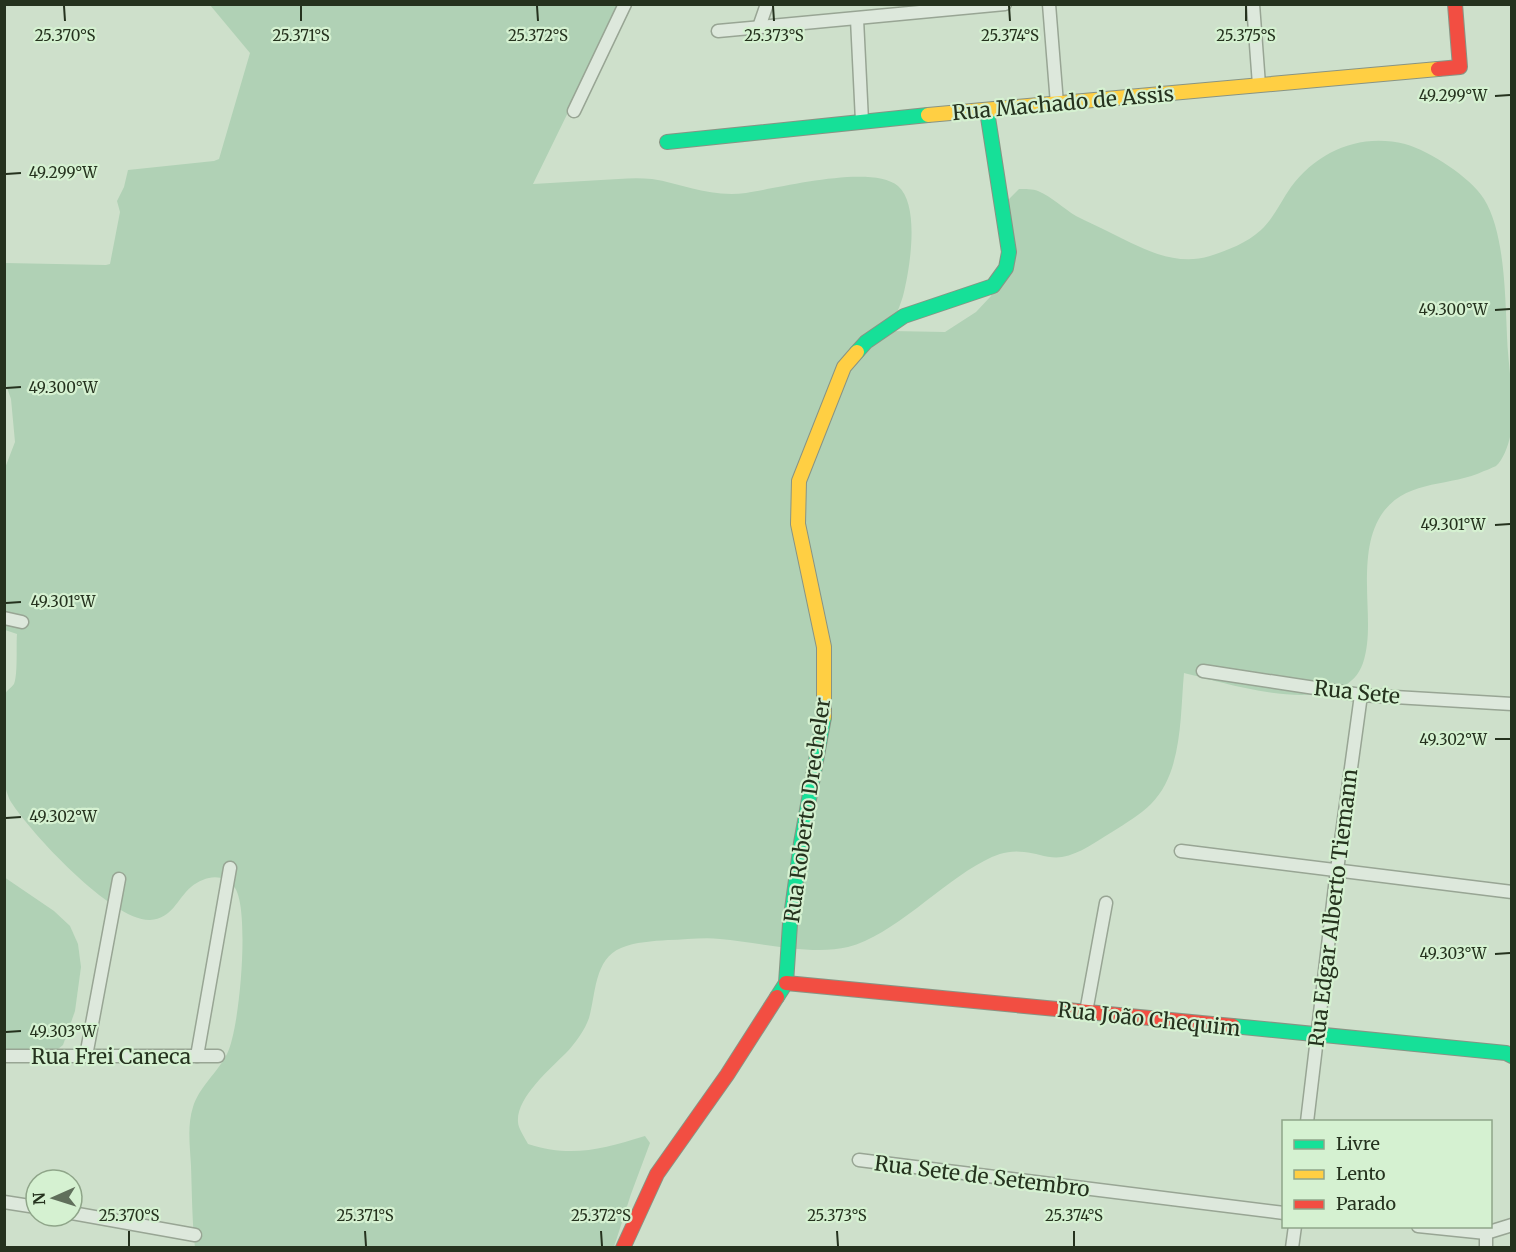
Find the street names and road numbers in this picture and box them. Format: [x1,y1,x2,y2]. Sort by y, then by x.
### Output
street label: Rua Machado de Assis [951,80,1175,126]
street label: Rua Sete [1313,674,1401,710]
street label: Rua Roberto Drecheler [778,696,836,924]
street label: Rua Edgar Alberto Tiemann [1303,767,1364,1049]
street label: Rua João Chequim [1056,996,1242,1042]
street label: Rua Frei Caneca [31,1043,191,1070]
street label: Rua Sete de Setembro [873,1149,1091,1203]

